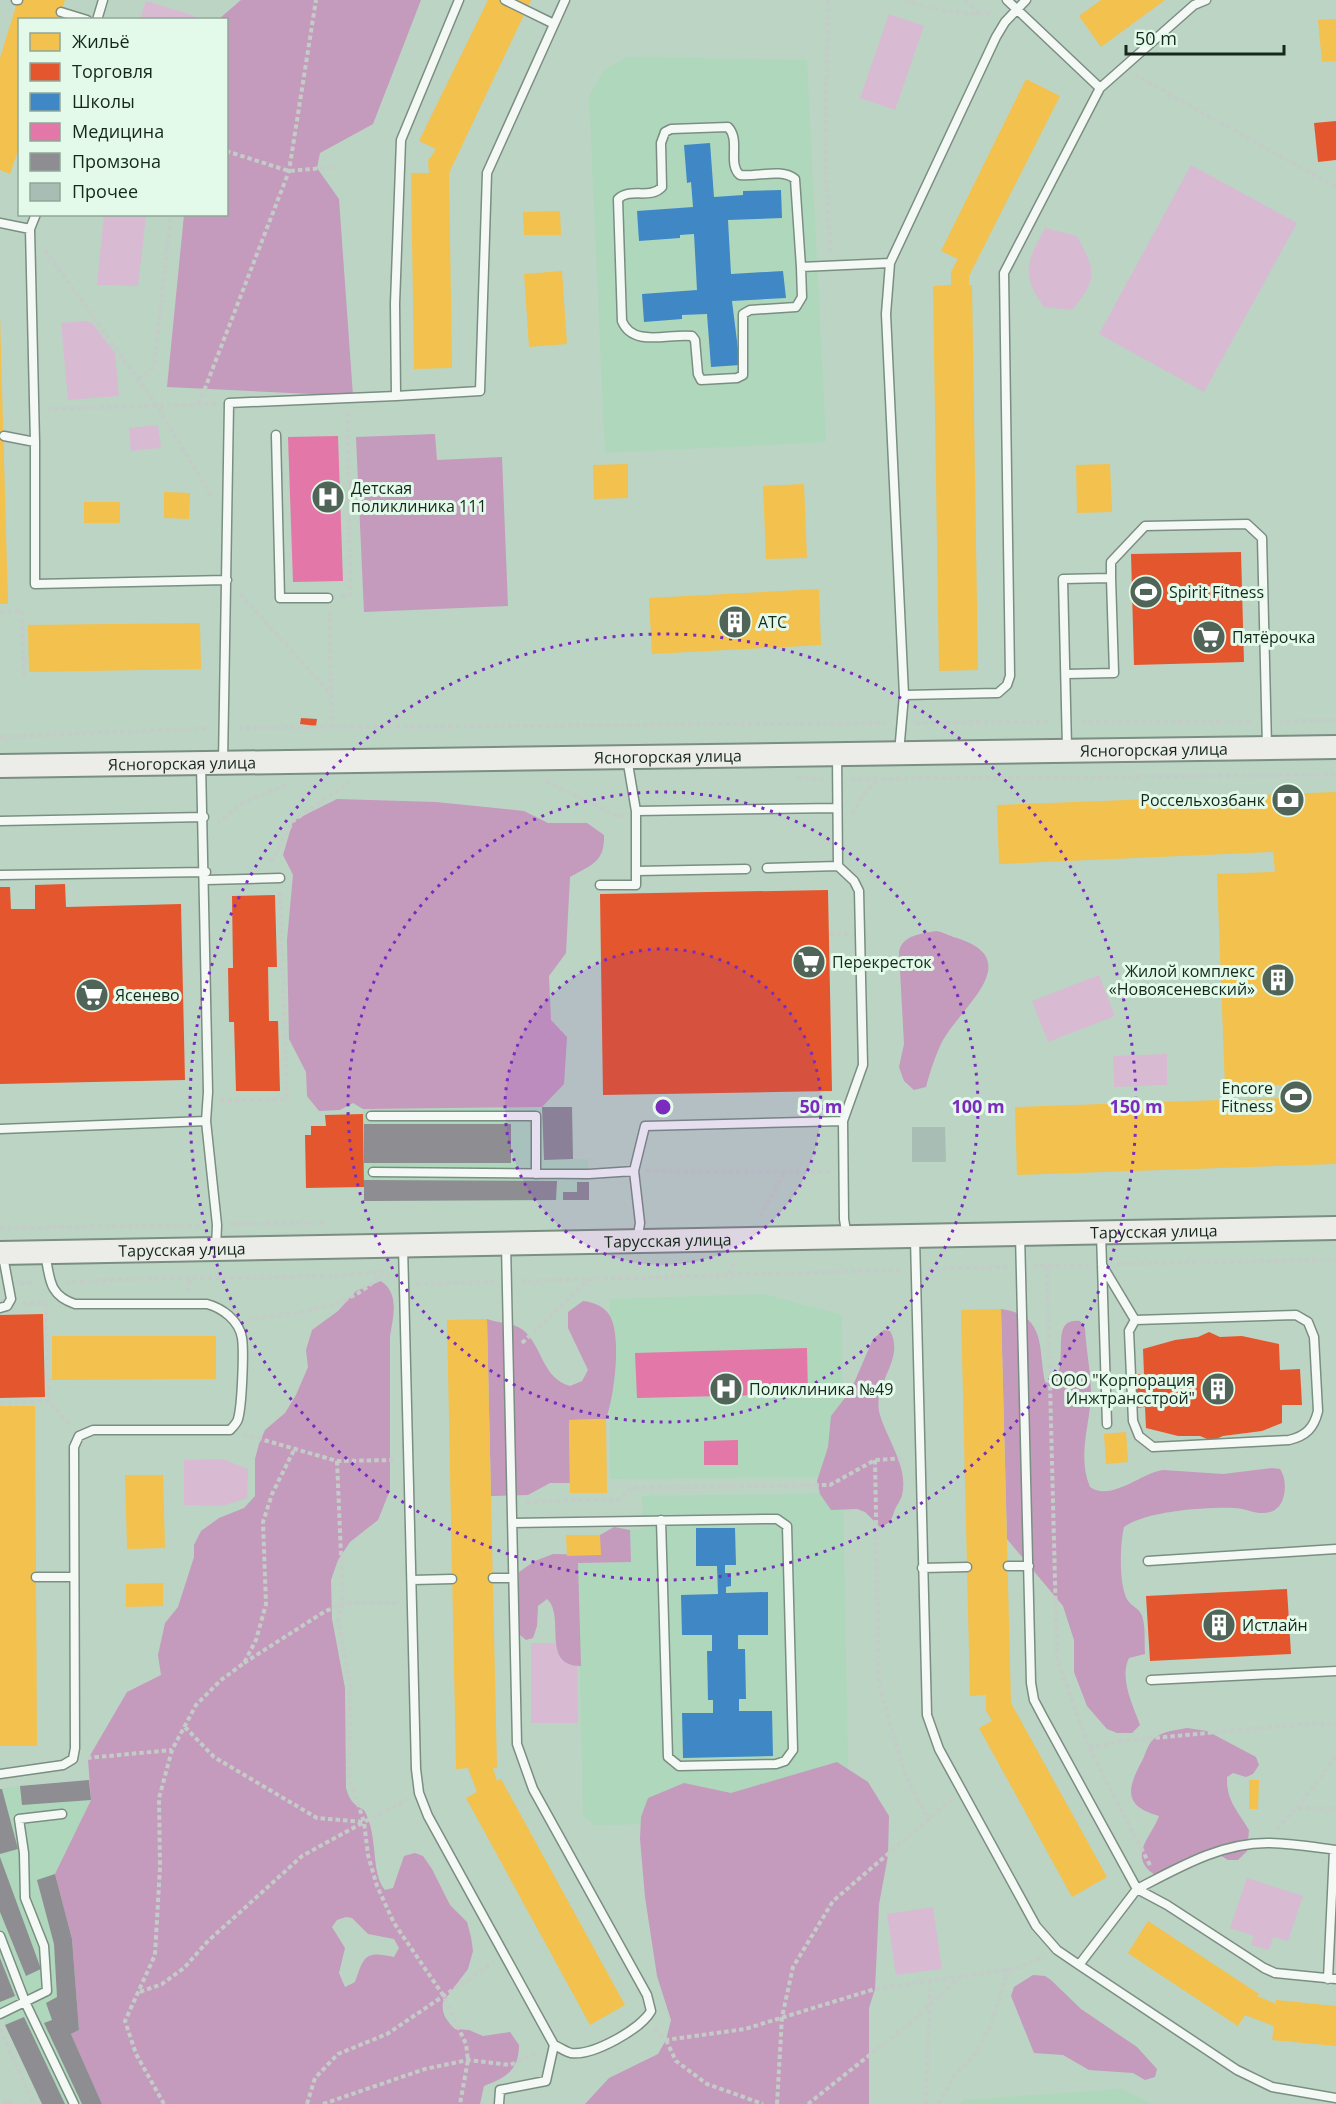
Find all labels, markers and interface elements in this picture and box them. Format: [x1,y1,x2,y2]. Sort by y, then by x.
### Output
legend [18,18,228,216]
scale bar [1126,18,1284,56]
text: 50 m [1135,26,1177,50]
text: Жильё [72,29,130,53]
text: Торговля [72,59,153,83]
text: Школы [72,89,135,113]
text: Медицина [72,119,164,143]
text: Промзона [72,149,161,173]
text: Прочее [72,179,138,203]
place label: Детская поликлиника 111 [351,477,487,517]
hospital icon: Детская поликлиника 111 [310,479,346,515]
sports icon: Spirit Fitness [1128,574,1164,610]
place label: Spirit Fitness [1169,581,1264,603]
building icon: АТС [717,604,753,640]
place label: АТС [758,611,787,633]
supermarket icon: Пятёрочка [1191,619,1227,655]
place label: Пятёрочка [1232,626,1315,648]
street label: Ясногорская улица [1080,738,1228,762]
street label: Ясногорская улица [594,744,742,769]
street label: Ясногорская улица [108,751,256,775]
bank icon: Россельхозбанк [1270,782,1306,818]
place label: Россельхозбанк [1140,789,1266,811]
supermarket icon: Перекресток [791,944,827,980]
place label: Перекресток [832,951,932,973]
place label: Жилой комплекс «Новоясеневский» [1109,960,1255,1000]
building icon: Жилой комплекс «Новоясеневский» [1260,962,1296,998]
supermarket icon: Ясенево [74,977,110,1013]
place label: Ясенево [115,984,180,1006]
place label: Encore Fitness [1221,1077,1273,1117]
sports icon: Encore Fitness [1278,1079,1314,1115]
text: 50 m [800,1094,842,1118]
text: 100 m [951,1094,1005,1118]
text: 150 m [1109,1094,1163,1118]
centre of rings [653,1097,673,1117]
street label: Тарусская улица [1090,1219,1218,1244]
street label: Тарусская улица [604,1228,732,1253]
street label: Тарусская улица [118,1237,246,1262]
place label: ООО "Корпорация Инжтрансстрой" [1051,1369,1195,1409]
hospital icon: Поликлиника №49 [708,1371,744,1407]
building icon: ООО "Корпорация Инжтрансстрой" [1200,1371,1236,1407]
place label: Поликлиника №49 [749,1378,893,1400]
building icon: Истлайн [1201,1607,1237,1643]
place label: Истлайн [1242,1614,1308,1636]

